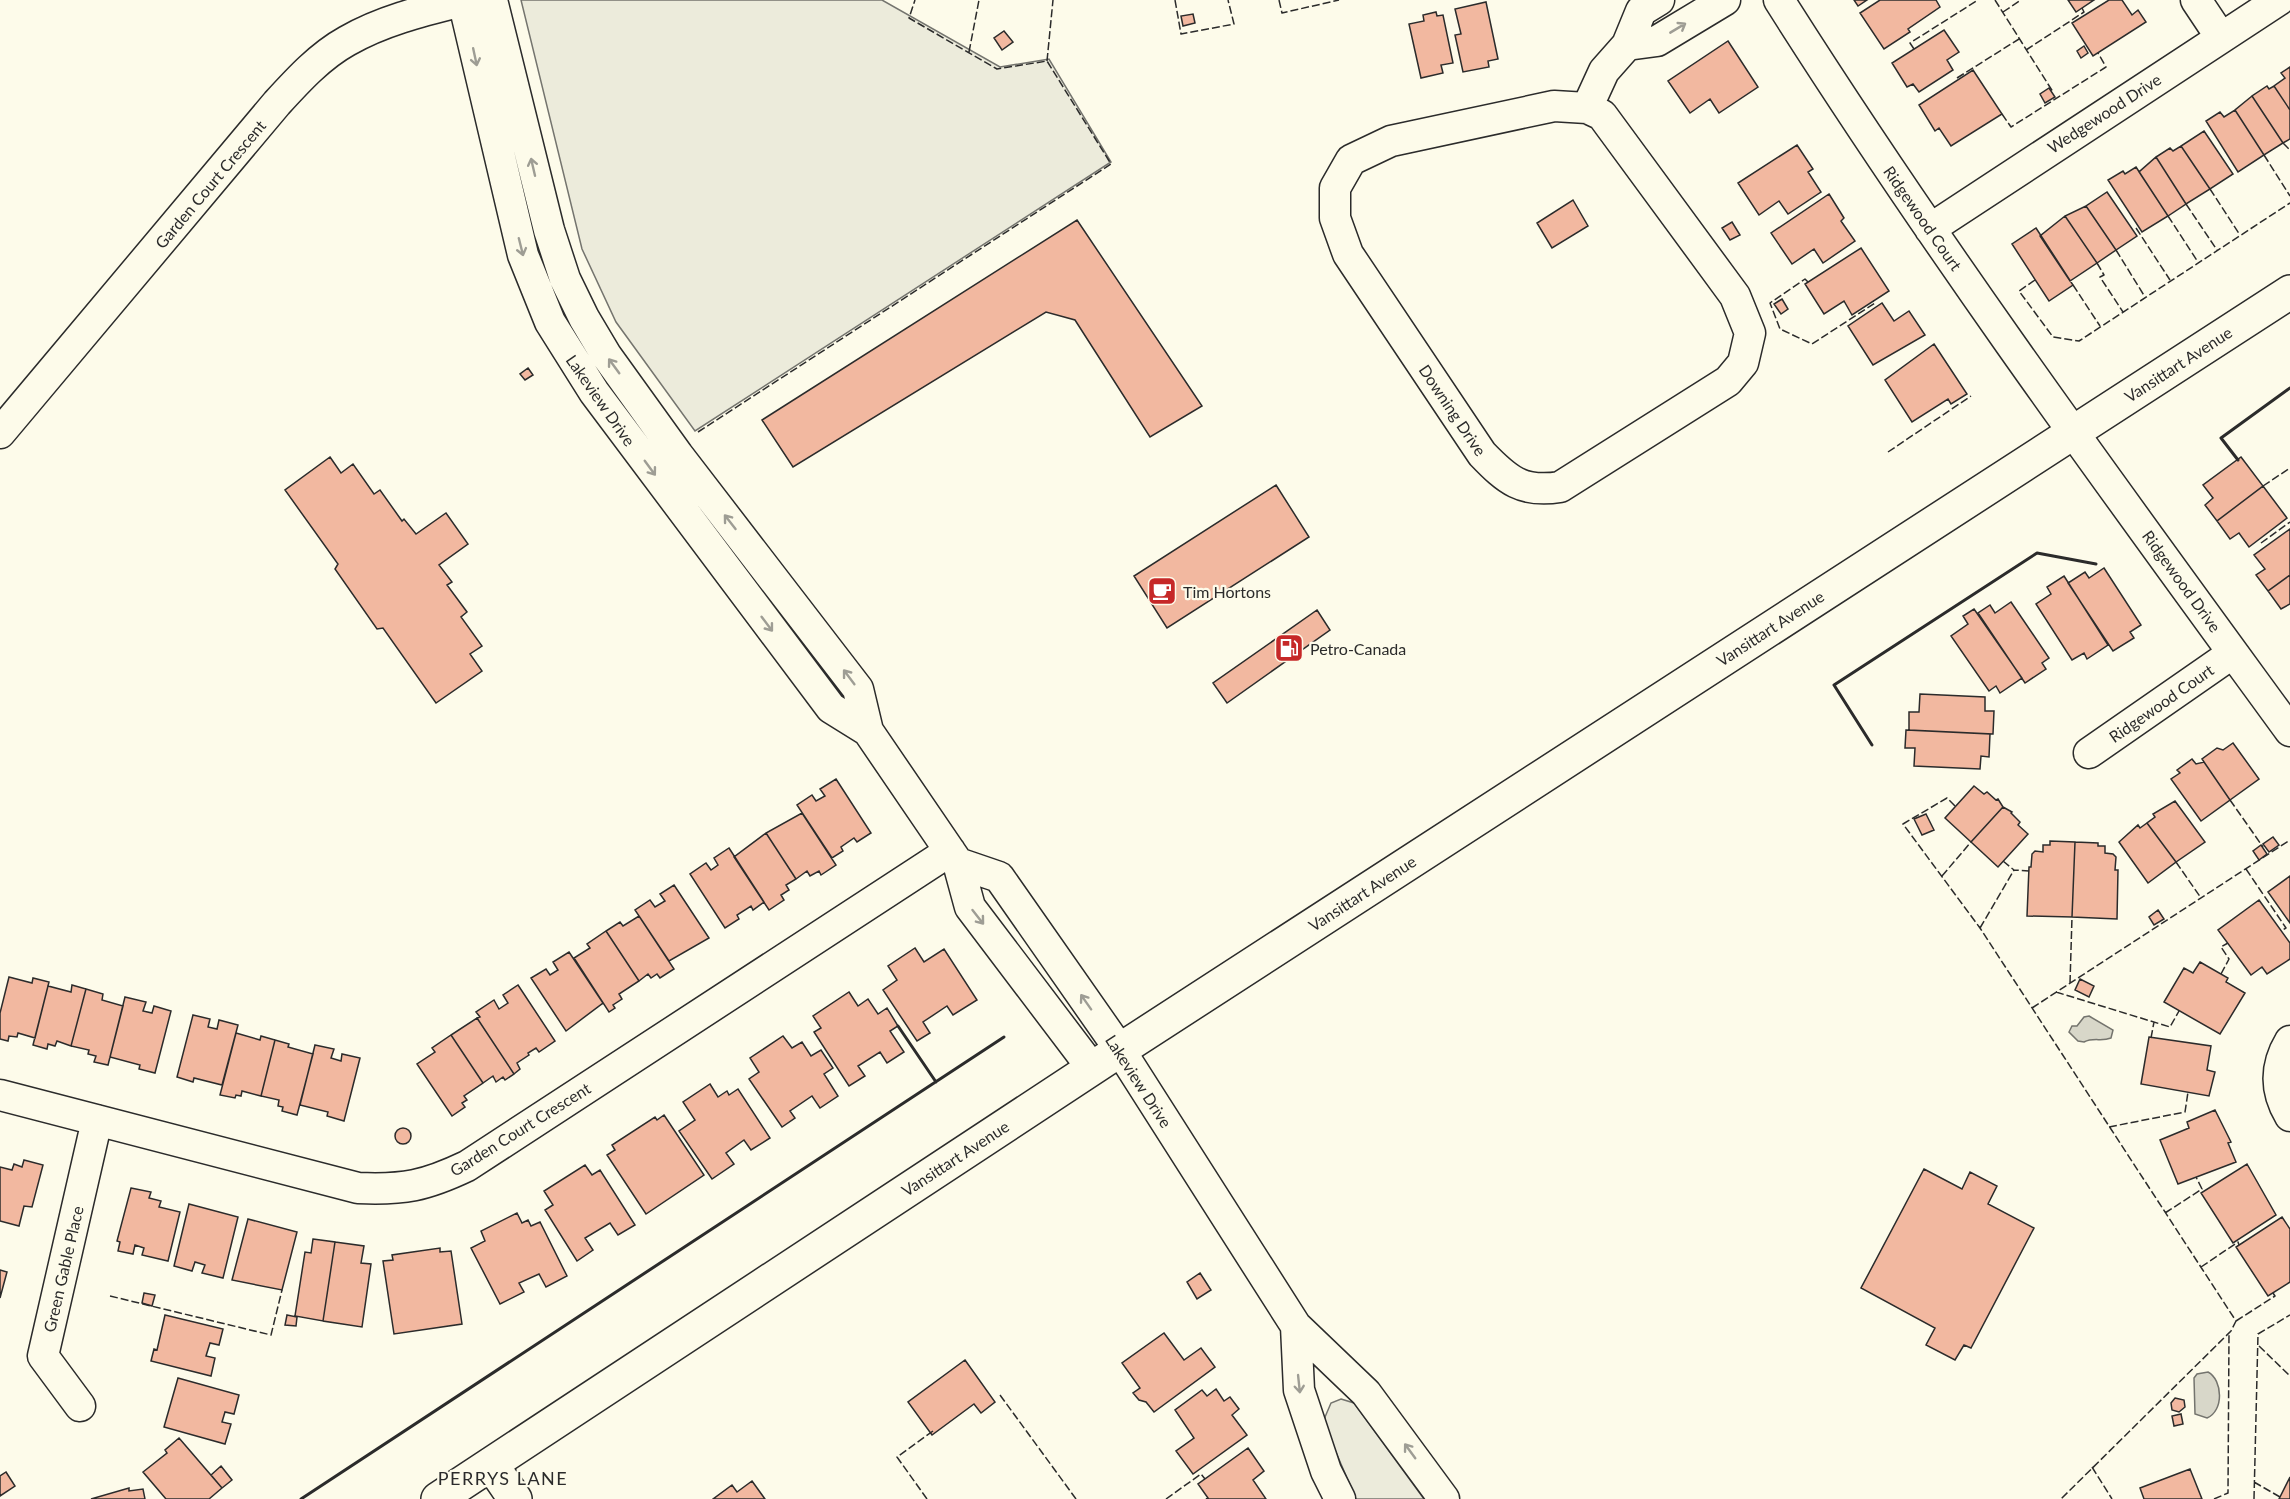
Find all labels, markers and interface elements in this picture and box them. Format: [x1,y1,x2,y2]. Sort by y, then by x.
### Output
one-way arrow [1669,22,1686,34]
one-way arrow [470,47,482,66]
street label: Wedgewood Drive [2044,69,2164,157]
street label: Garden Court Crescent [151,116,269,252]
one-way arrow [527,158,539,177]
street label: Ridgewood Court [1880,162,1966,274]
one-way arrow [516,237,527,256]
street label: Vansittart Avenue [2121,322,2235,406]
street label: Lakeview Drive [563,351,639,449]
one-way arrow [608,358,620,374]
street label: Downing Drive [1416,361,1490,459]
one-way arrow [644,460,656,476]
one-way arrow [724,515,737,531]
street label: Ridgewood Drive [2139,526,2225,636]
cafe icon: Tim Hortons [1146,575,1178,607]
place label: Tim Hortons [1183,582,1271,601]
street label: Vansittart Avenue [1713,586,1827,670]
one-way arrow [761,615,774,631]
fuel station icon: Petro-Canada [1273,632,1305,664]
place label: Petro-Canada [1310,639,1406,658]
street label: Ridgewood Court [2105,660,2217,746]
one-way arrow [843,669,856,685]
street label: Vansittart Avenue [1305,851,1419,935]
one-way arrow [971,909,984,925]
one-way arrow [1080,995,1092,1011]
street label: Lakeview Drive [1102,1031,1176,1131]
street label: Garden Court Crescent [446,1078,594,1180]
street label: Vansittart Avenue [898,1116,1012,1200]
street label: Green Gable Place [39,1204,87,1334]
one-way arrow [1294,1374,1305,1393]
one-way arrow [1404,1444,1416,1460]
district label: PERRYS LANE [438,1467,568,1489]

